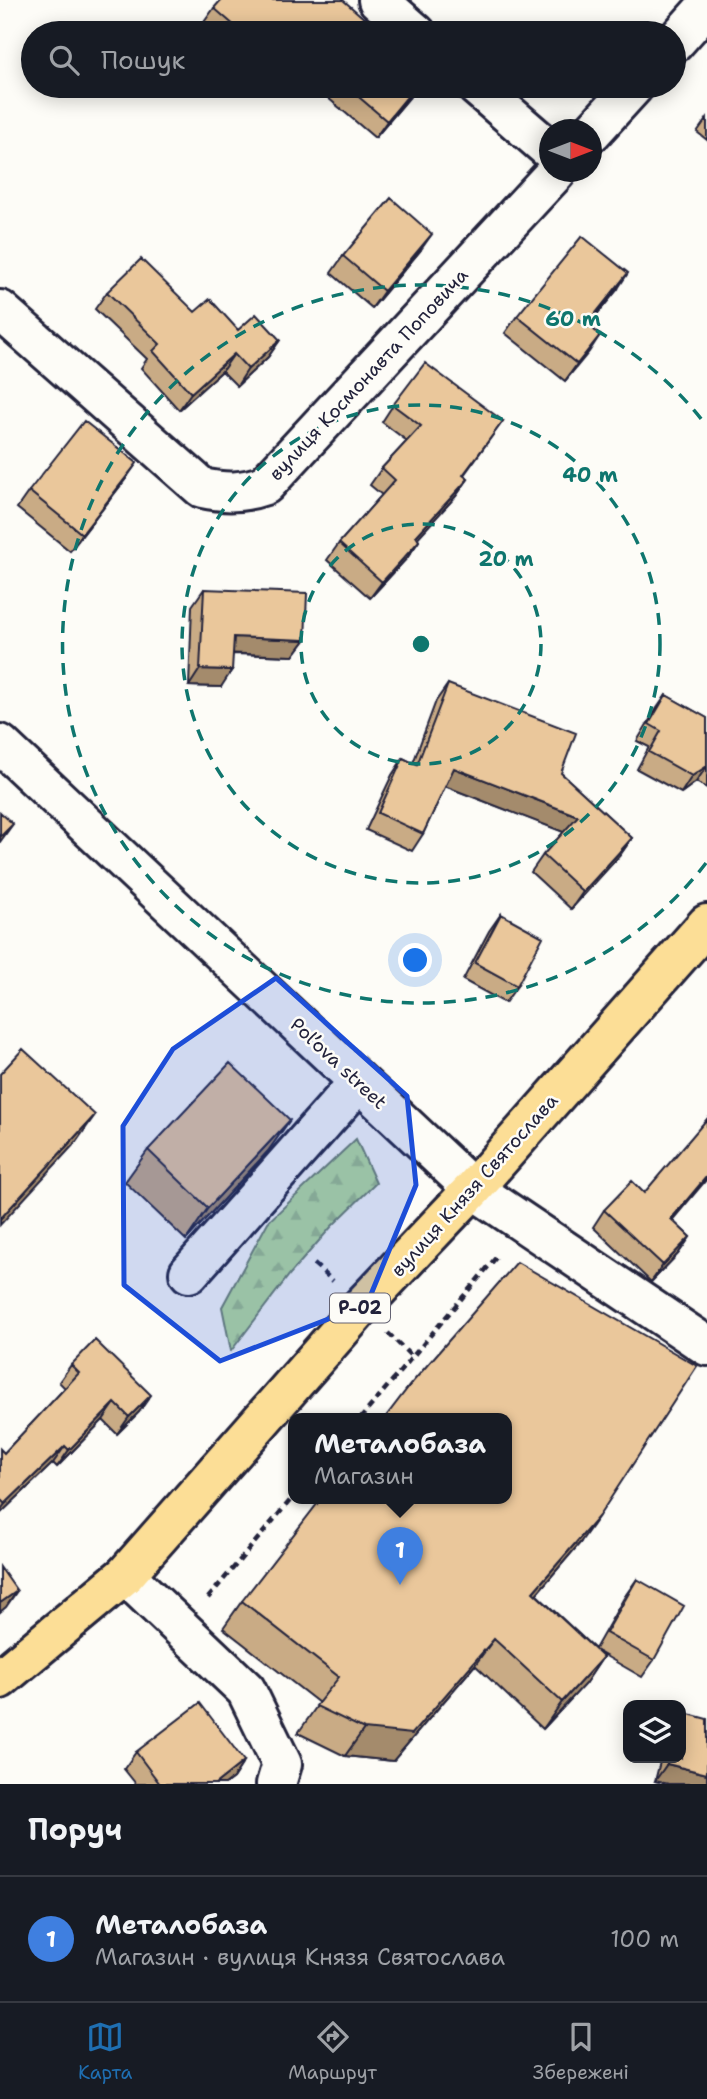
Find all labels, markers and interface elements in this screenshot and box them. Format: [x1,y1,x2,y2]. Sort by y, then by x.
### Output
search box [21,21,686,98]
icon: search [45,41,83,79]
text: Пошук [101,42,185,77]
north arrow [539,119,602,182]
street label: вулиця Космонавта Поповича [263,263,474,486]
text: 60 m [545,305,601,333]
text: 40 m [562,461,618,489]
text: 20 m [478,545,534,573]
centre of rings [409,632,433,656]
your location [398,943,432,977]
street label: Pol’ova street [285,1012,392,1115]
street label: вулиця Князя Святослава [385,1088,563,1282]
road number: Р-02 [330,1294,390,1322]
popup [288,1413,512,1504]
text: Металобаза [314,1426,486,1461]
text: Магазин [314,1461,414,1491]
pin: 1 [377,1527,423,1585]
map controls [623,1700,686,1763]
button: layers [623,1700,686,1763]
text: Поруч [28,1809,122,1850]
text: Металобаза [95,1907,267,1942]
text: 1 [46,1924,56,1954]
text: 100 m [610,1924,679,1954]
text: Магазин · вулиця Князя Святослава [95,1942,505,1972]
tab: Карта [78,2018,132,2085]
tab: Маршрут [288,2018,377,2085]
tab: Збережені [533,2018,629,2085]

